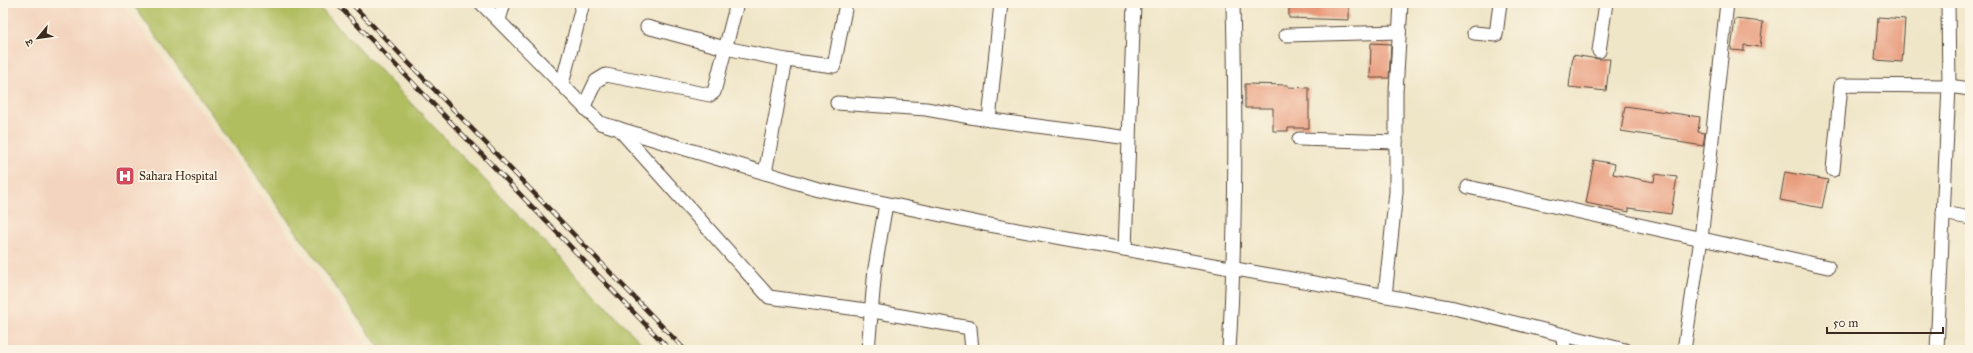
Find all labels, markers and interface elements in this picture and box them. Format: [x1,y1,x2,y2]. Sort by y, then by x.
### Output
north arrow [18,18,58,58]
text: उ [22,36,37,49]
hospital icon: Sahara Hospital [114,165,136,187]
place label: Sahara Hospital [139,169,218,183]
scale bar [1827,309,1943,335]
text: 50 m [1833,316,1858,330]

